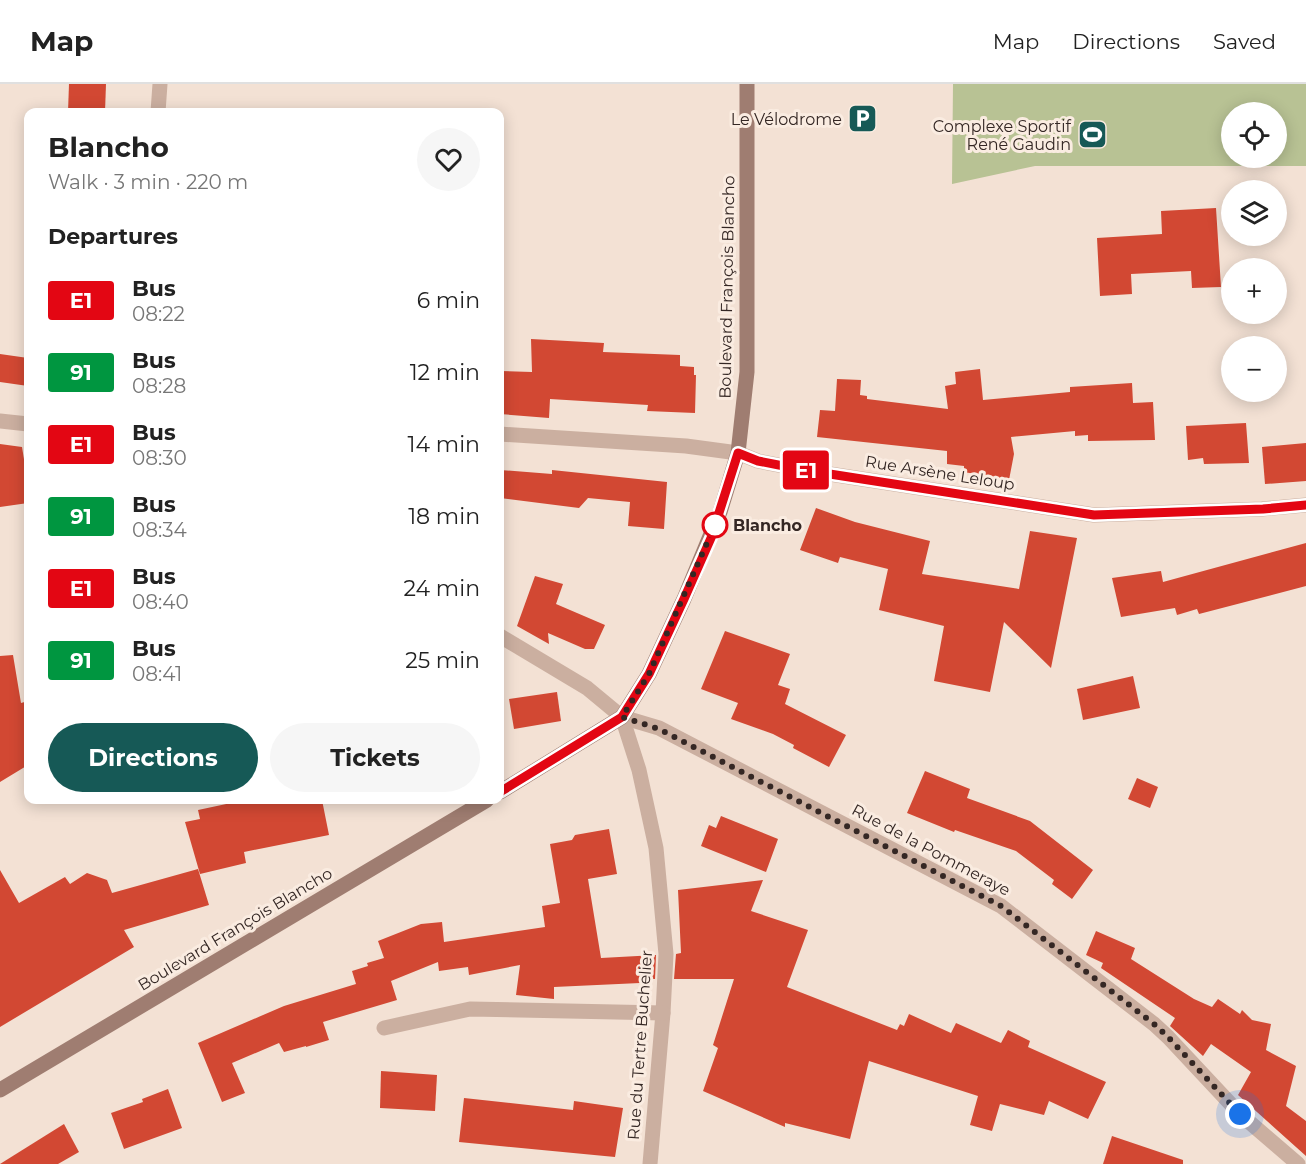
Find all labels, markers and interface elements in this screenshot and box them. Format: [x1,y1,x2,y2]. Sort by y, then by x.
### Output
text: Map [30,24,93,58]
text: Map [993,29,1039,54]
text: Directions [1072,29,1180,54]
text: Saved [1213,29,1276,54]
map controls [1221,102,1287,402]
button: locate [1221,102,1287,168]
parking icon: Le Vélodrome [847,103,879,135]
place label: Le Vélodrome [731,110,842,129]
place label: Complexe Sportif René Gaudin [933,117,1072,154]
sports icon: Complexe Sportif René Gaudin [1076,119,1108,151]
button: heart [417,128,480,191]
text: Blancho [48,130,169,164]
text: Walk · 3 min · 220 m [48,170,248,194]
street label: Boulevard François Blancho [716,175,738,399]
button: layers [1221,180,1287,246]
text: Departures [48,223,178,250]
button: + [1221,258,1287,324]
text: Bus [132,275,176,302]
text: 6 min [417,287,480,314]
text: E1 [70,288,92,313]
text: 08:22 [132,302,185,326]
button: − [1221,336,1287,402]
text: Bus [132,347,176,374]
text: 12 min [410,359,480,386]
text: 91 [70,360,92,385]
text: 08:28 [132,374,186,398]
text: Bus [132,419,176,446]
text: 14 min [408,431,480,458]
text: E1 [70,432,92,457]
text: 08:30 [132,446,187,470]
line badge: E1 [779,450,833,490]
street label: Rue Arsène Leloup [864,452,1016,494]
text: E1 [795,458,817,483]
text: Bus [132,491,176,518]
text: 18 min [408,503,480,530]
text: 91 [70,504,92,529]
marker: Blancho [702,512,728,538]
place label: Blancho [733,516,802,535]
text: 08:34 [132,518,187,542]
text: Bus [132,563,176,590]
text: 24 min [404,575,480,602]
text: E1 [70,576,92,601]
text: 08:40 [132,590,189,614]
text: Bus [132,635,176,662]
text: 25 min [405,647,480,674]
text: 91 [70,648,92,673]
text: 08:41 [132,662,182,686]
button: Directions [48,723,258,792]
button: Tickets [270,723,480,792]
street label: Rue de la Pommeraye [849,800,1013,900]
street label: Boulevard François Blancho [134,863,336,995]
street label: Rue du Tertre Buchelier [624,950,656,1140]
your location [1225,1099,1255,1129]

